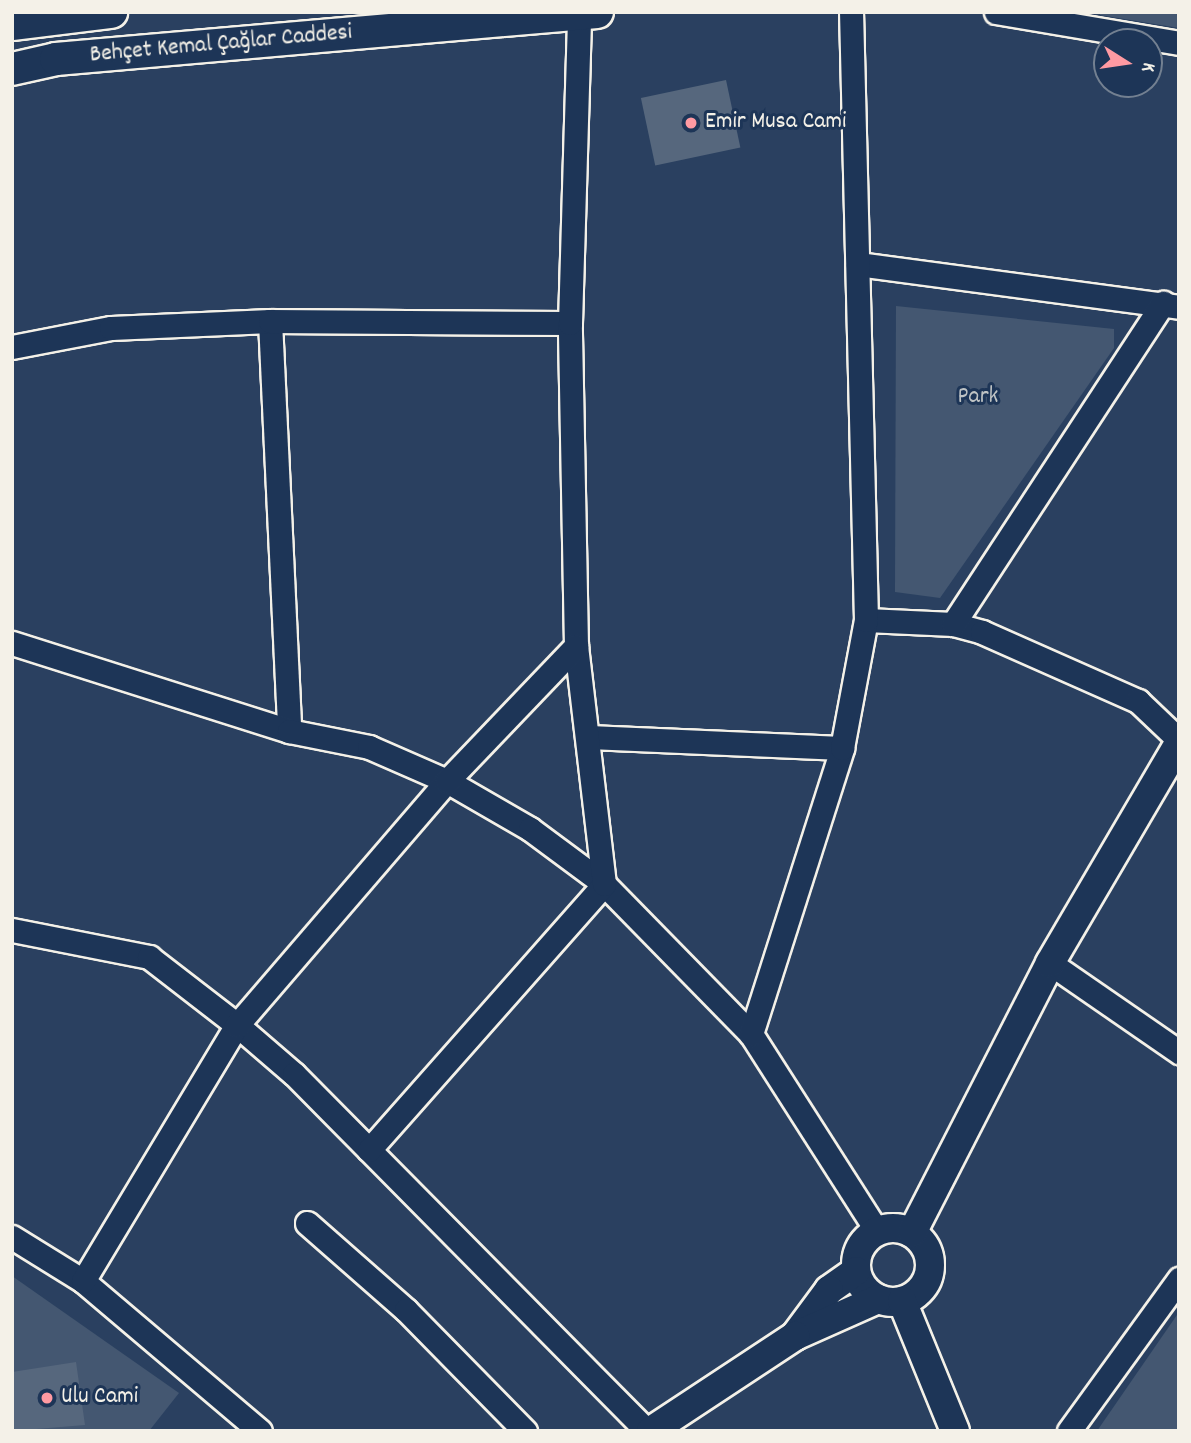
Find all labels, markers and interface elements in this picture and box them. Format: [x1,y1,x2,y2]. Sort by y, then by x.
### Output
street label: Behçet Kemal Çağlar Caddesi [89,19,353,71]
north arrow [1093,28,1163,98]
text: K [1133,60,1161,74]
place label: Emir Musa Cami [705,109,846,137]
marker: Emir Musa Cami [683,115,699,131]
park label: Park [958,384,998,412]
place label: Ulu Cami [61,1384,138,1412]
marker: Ulu Cami [39,1390,55,1406]

